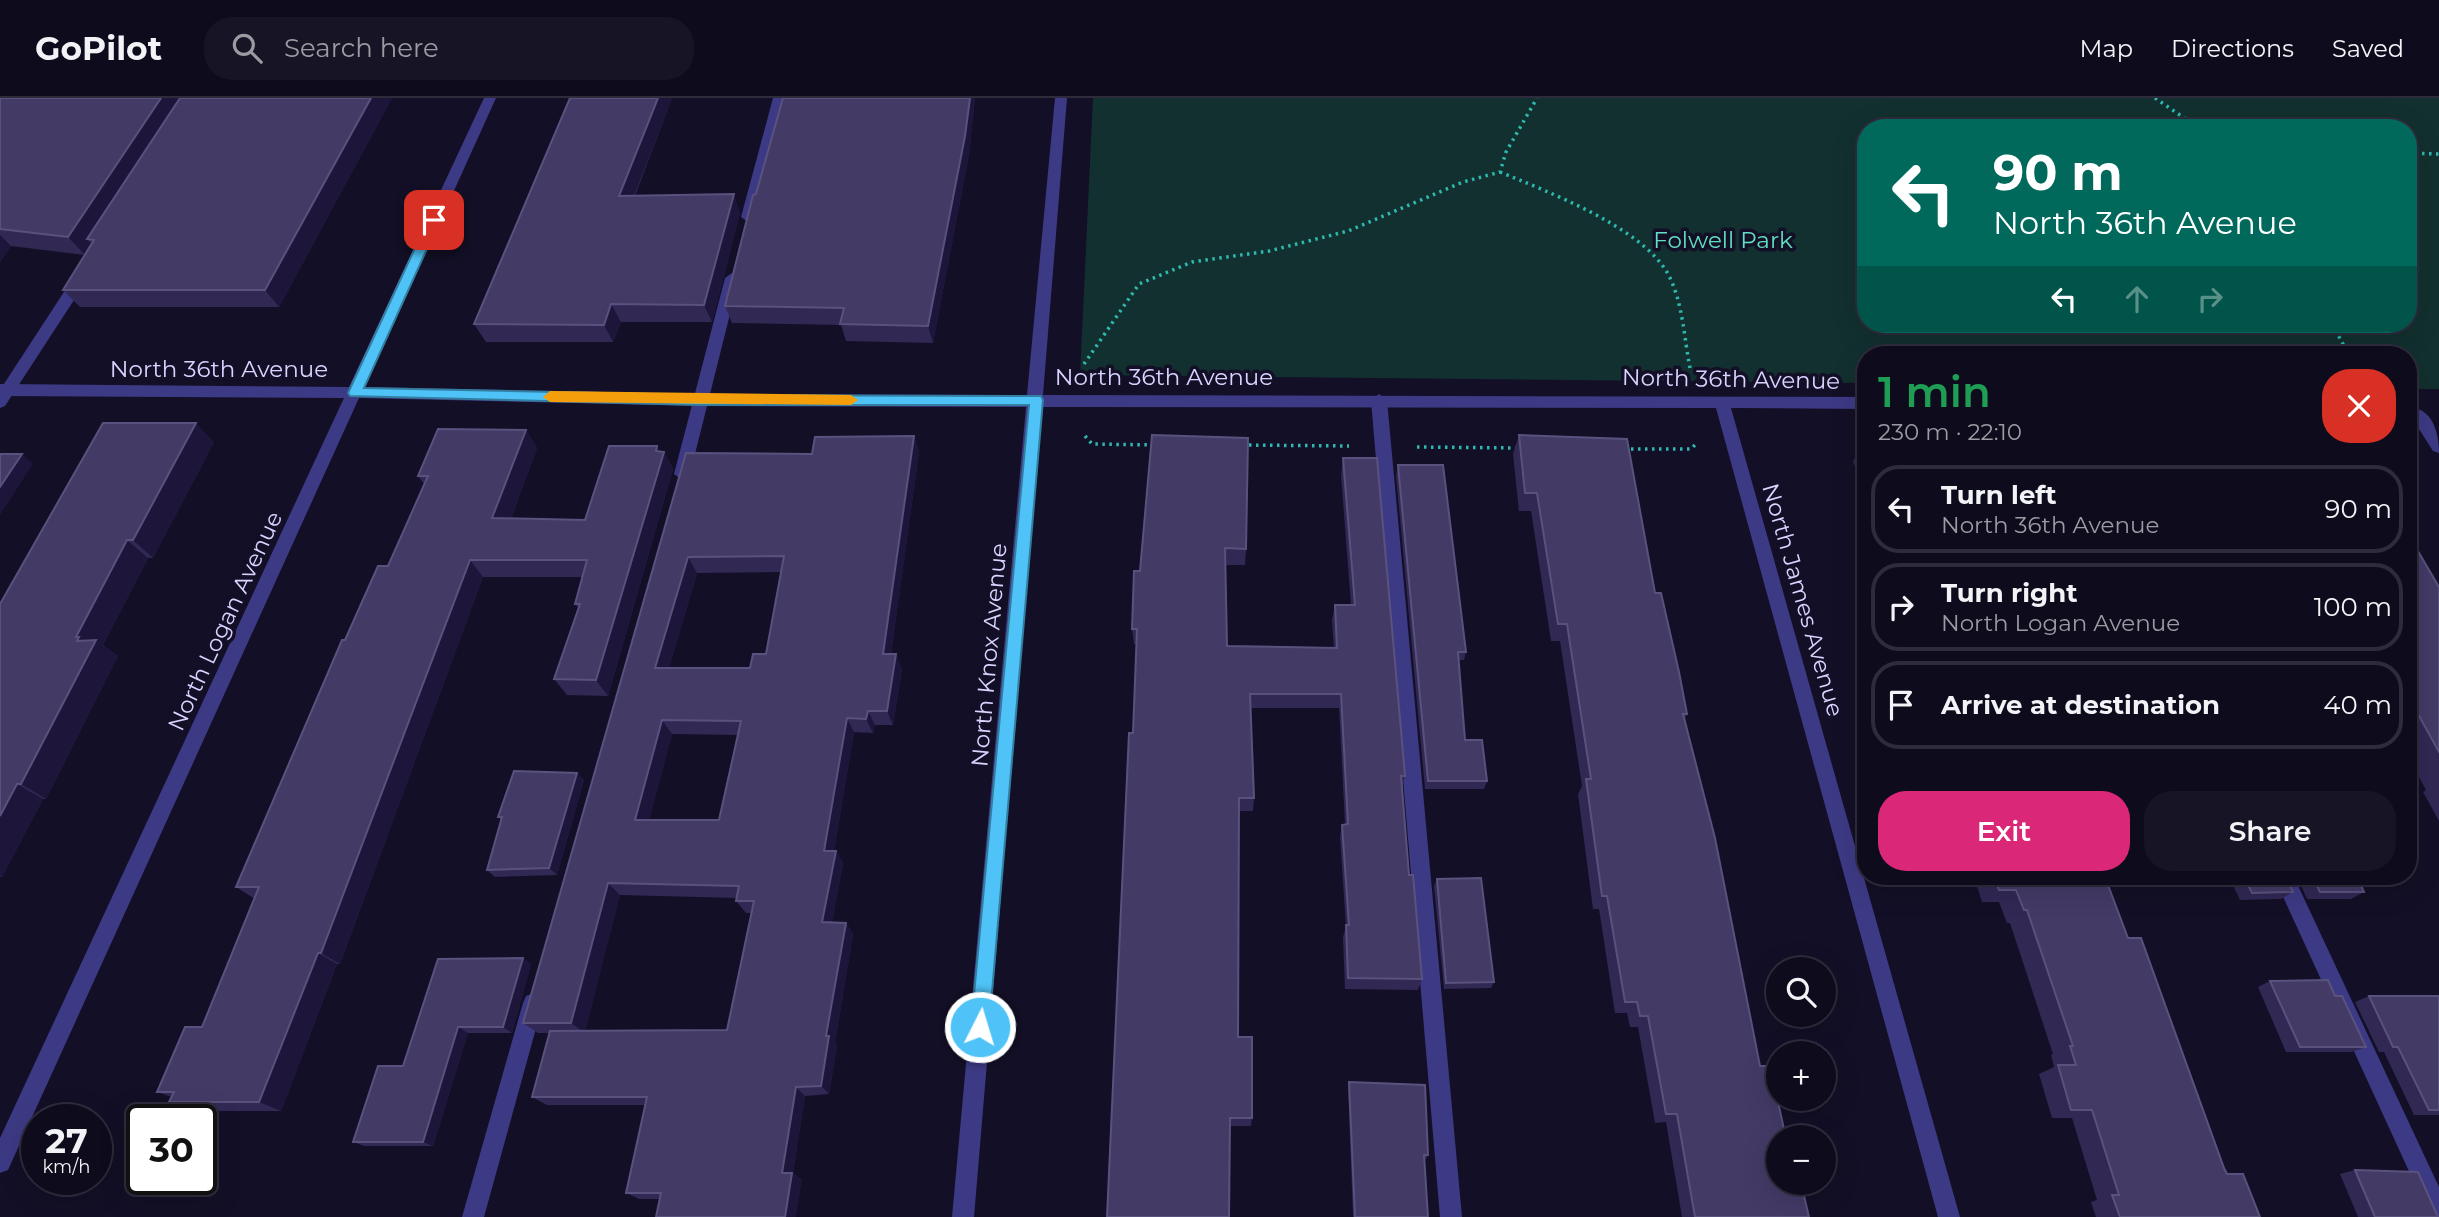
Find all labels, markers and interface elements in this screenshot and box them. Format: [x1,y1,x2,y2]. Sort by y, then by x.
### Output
search box [204,17,694,80]
text: GoPilot [35,28,162,68]
icon: search [228,29,266,67]
text: Search here [284,32,439,64]
text: Map [2080,34,2133,63]
text: Directions [2171,34,2294,63]
text: Saved [2332,34,2404,63]
text: 90 m [1993,143,2123,202]
icon: left [1878,147,1969,238]
pin [404,190,464,250]
icon: arrive [415,201,453,239]
text: North 36th Avenue [1993,203,2297,242]
park label: Folwell Park [1653,226,1793,254]
icon: left [2045,280,2083,318]
icon: ahead [2118,280,2156,318]
icon: right [2191,280,2229,318]
street label: North 36th Avenue [110,355,328,383]
street label: North 36th Avenue [1055,363,1273,391]
street label: North 36th Avenue [1622,363,1840,395]
text: 1 min [1878,366,1991,418]
button: close [2322,369,2396,443]
text: 230 m · 22:10 [1878,418,2022,446]
text: Turn left [1941,479,2057,511]
street label: North James Avenue [1756,480,1850,720]
icon: left [1882,490,1920,528]
text: 90 m [2325,493,2392,525]
street label: North Logan Avenue [162,507,288,735]
text: North 36th Avenue [1941,511,2159,539]
street label: North Knox Avenue [965,542,1013,768]
text: Turn right [1941,577,2077,609]
icon: right [1882,588,1920,626]
text: 100 m [2314,591,2392,623]
text: North Logan Avenue [1941,609,2180,637]
icon: arrive [1882,686,1920,724]
text: Arrive at destination [1941,689,2220,721]
text: 40 m [2323,689,2392,721]
button: Exit [1878,791,2130,871]
button: Share [2144,791,2396,871]
map controls [1766,957,1836,1195]
button: search [1766,957,1836,1027]
position arrow [943,990,1017,1064]
button: + [1766,1041,1836,1111]
speed limit sign: 30 [126,1104,217,1195]
text: 27 [45,1119,88,1162]
button: − [1766,1125,1836,1195]
text: km/h [42,1156,91,1178]

